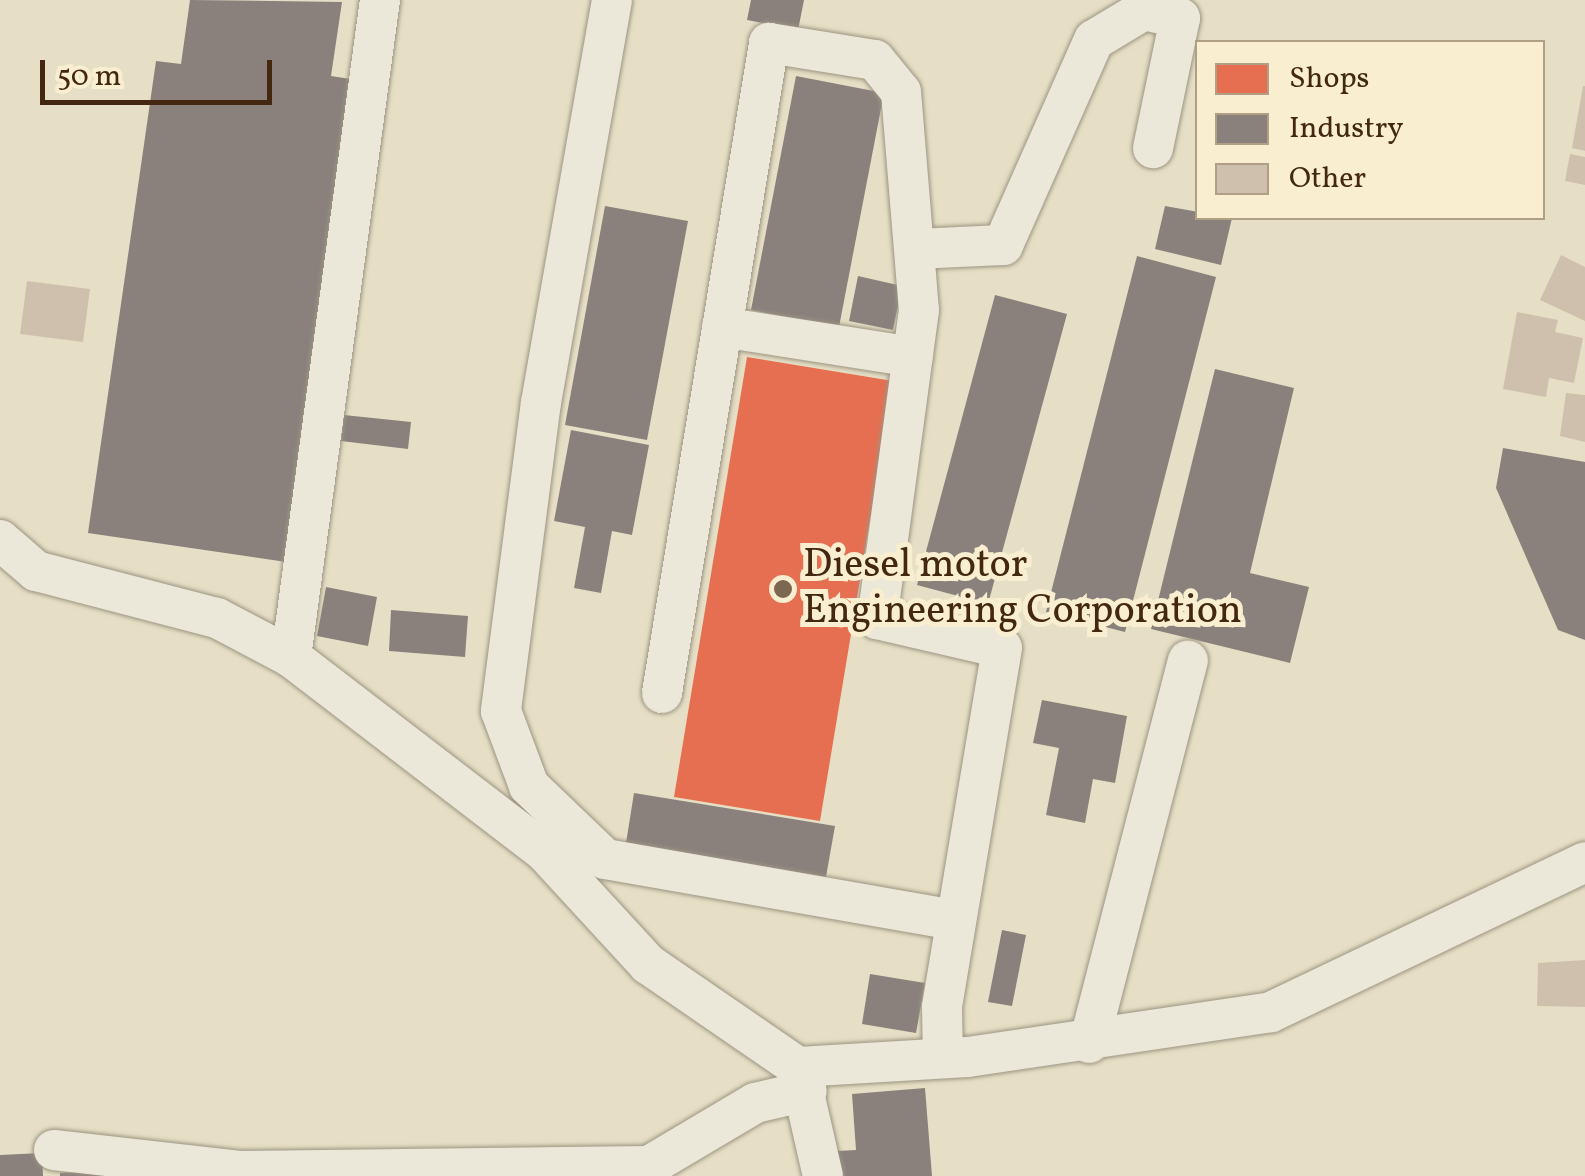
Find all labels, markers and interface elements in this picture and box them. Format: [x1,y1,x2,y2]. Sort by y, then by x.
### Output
scale bar [45,40,278,102]
legend [1195,40,1545,220]
text: 50 m [57,56,121,98]
text: Shops [1289,58,1369,100]
text: Industry [1289,108,1404,150]
text: Other [1289,158,1366,200]
place label: Diesel motor Engineering Corporation [803,542,1242,636]
marker: Diesel motor Engineering Corporation [772,578,794,600]

